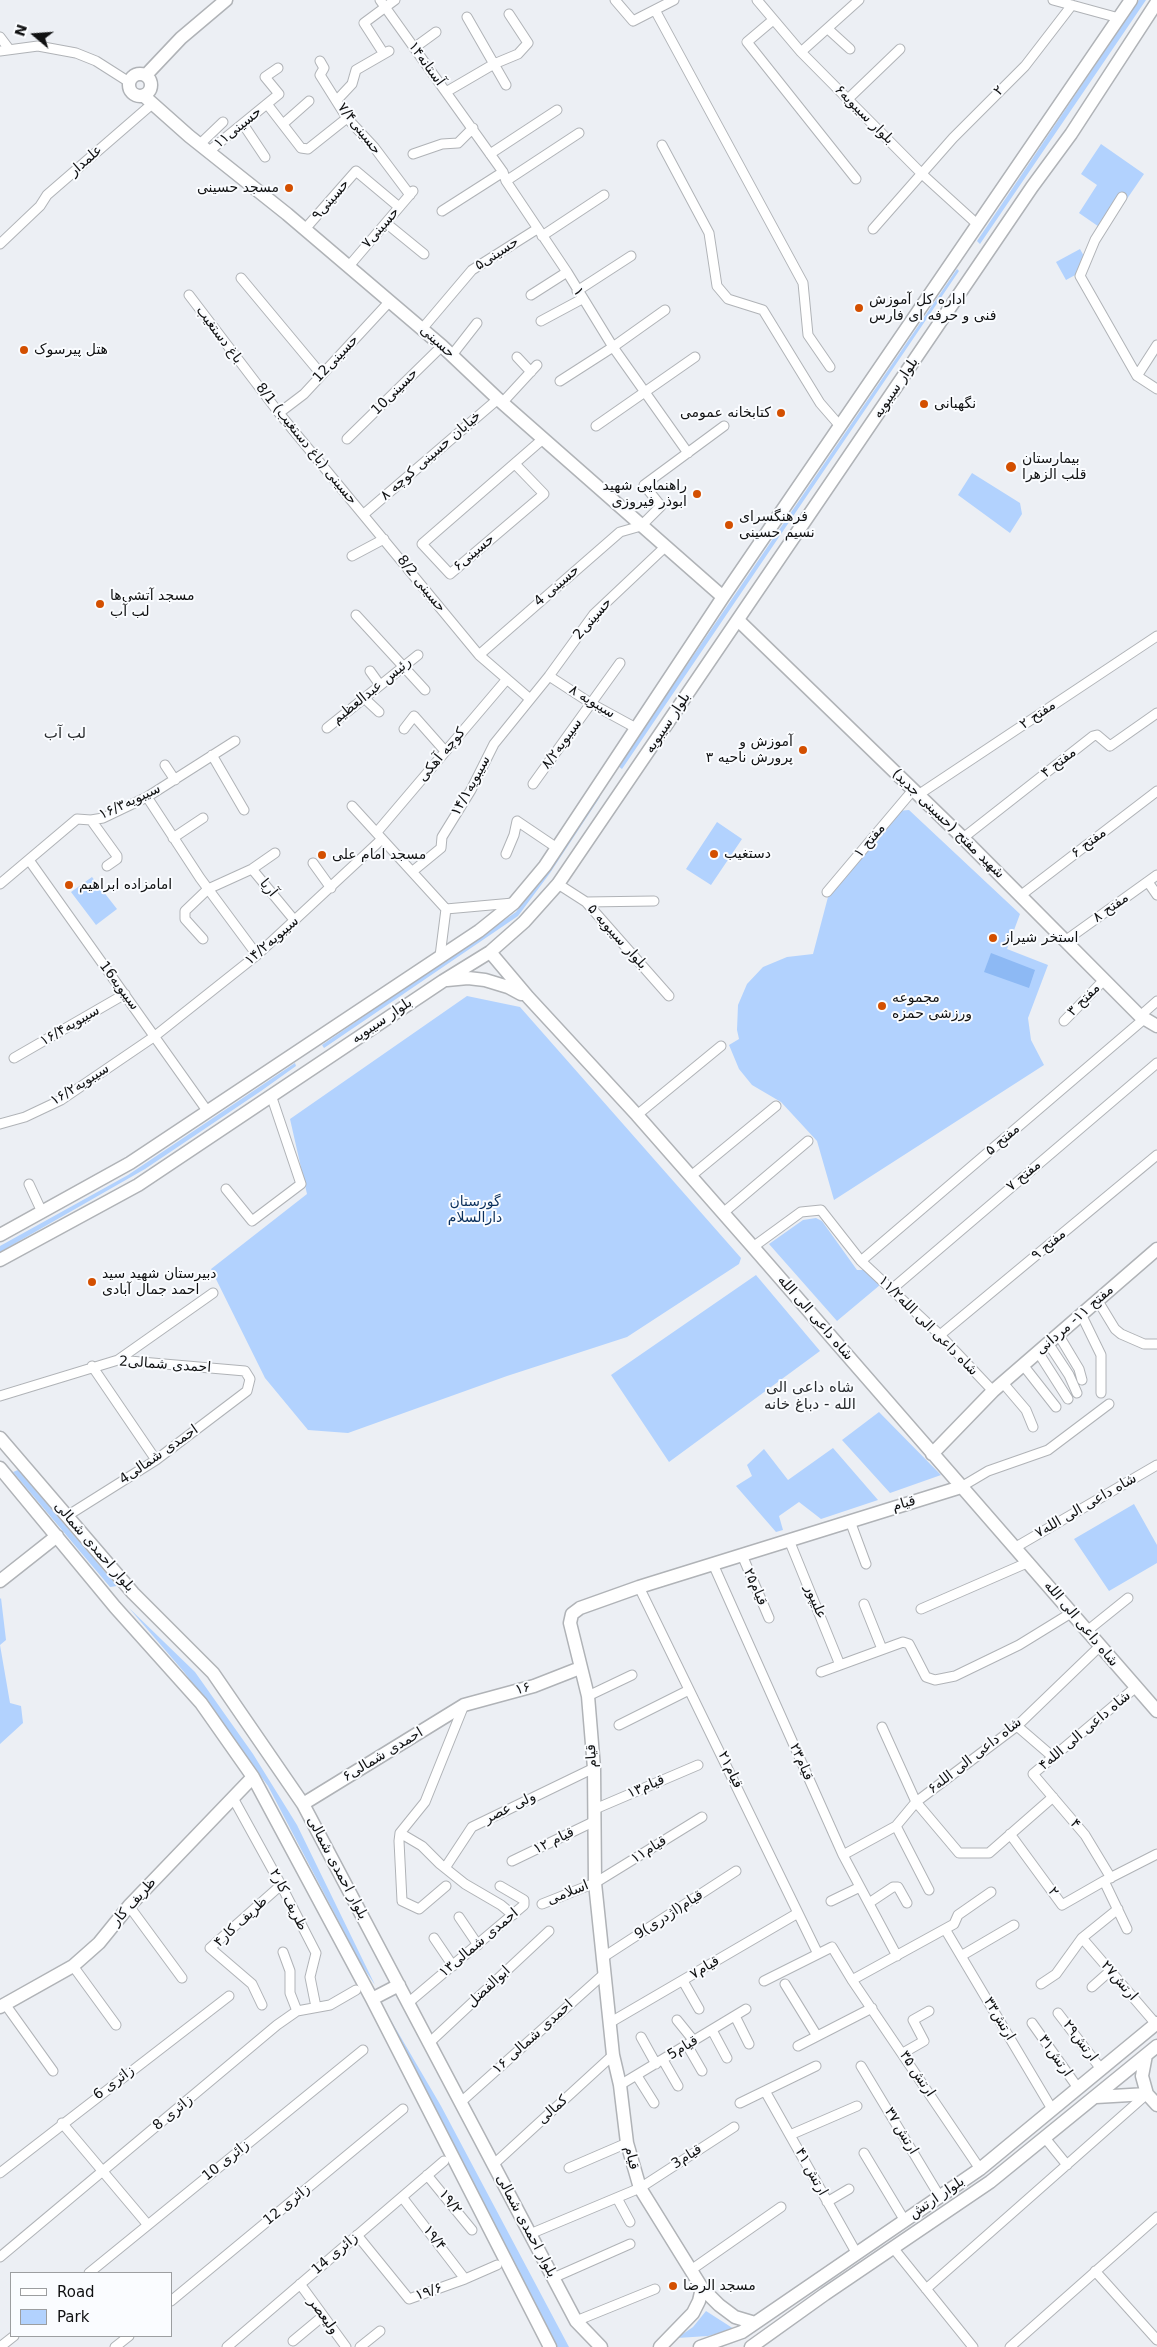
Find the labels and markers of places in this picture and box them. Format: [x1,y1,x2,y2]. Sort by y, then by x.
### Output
place label: مسجد حسینی [197,180,279,196]
marker: مسجد حسینی [283,182,295,194]
place label: اداره کل آموزش فنی و حرفه ای فارس [869,292,996,324]
marker: اداره کل آموزش فنی و حرفه ای فارس [853,302,865,314]
place label: هتل پیرسوک [34,342,108,358]
marker: هتل پیرسوک [18,344,30,356]
place label: نگهبانی [934,396,976,412]
marker: نگهبانی [918,398,930,410]
place label: کتابخانه عمومی [680,405,771,421]
marker: کتابخانه عمومی [775,407,787,419]
place label: بیمارستان قلب الزهرا [1022,451,1086,484]
marker: بیمارستان قلب الزهرا [1004,460,1018,474]
place label: راهنمایی شهید ابوذر فیروزی [603,478,687,511]
marker: راهنمایی شهید ابوذر فیروزی [691,488,703,500]
place label: فرهنگسرای نسیم حسینی [739,509,815,542]
marker: فرهنگسرای نسیم حسینی [723,519,735,531]
place label: مسجد آتشی‌ها لب آب [110,588,194,620]
marker: مسجد آتشی‌ها لب آب [94,598,106,610]
place label: آموزش و پرورش ناحیه ۳ [706,734,793,766]
marker: آموزش و پرورش ناحیه ۳ [797,744,809,756]
place label: دستغیب [724,846,771,862]
place label: مسجد امام علی [332,847,426,863]
marker: دستغیب [708,848,720,860]
marker: مسجد امام علی [316,849,328,861]
place label: امامزاده ابراهیم [79,877,172,893]
marker: امامزاده ابراهیم [63,879,75,891]
place label: استخر شیراز [1003,930,1078,946]
marker: استخر شیراز [987,932,999,944]
place label: مجموعه ورزشی حمزه [892,990,972,1022]
marker: مجموعه ورزشی حمزه [876,1000,888,1012]
place label: دبیرستان شهید سید احمد جمال آبادی [102,1266,217,1298]
marker: دبیرستان شهید سید احمد جمال آبادی [86,1276,98,1288]
place label: مسجد الرضا [683,2278,756,2294]
marker: مسجد الرضا [667,2280,679,2292]

